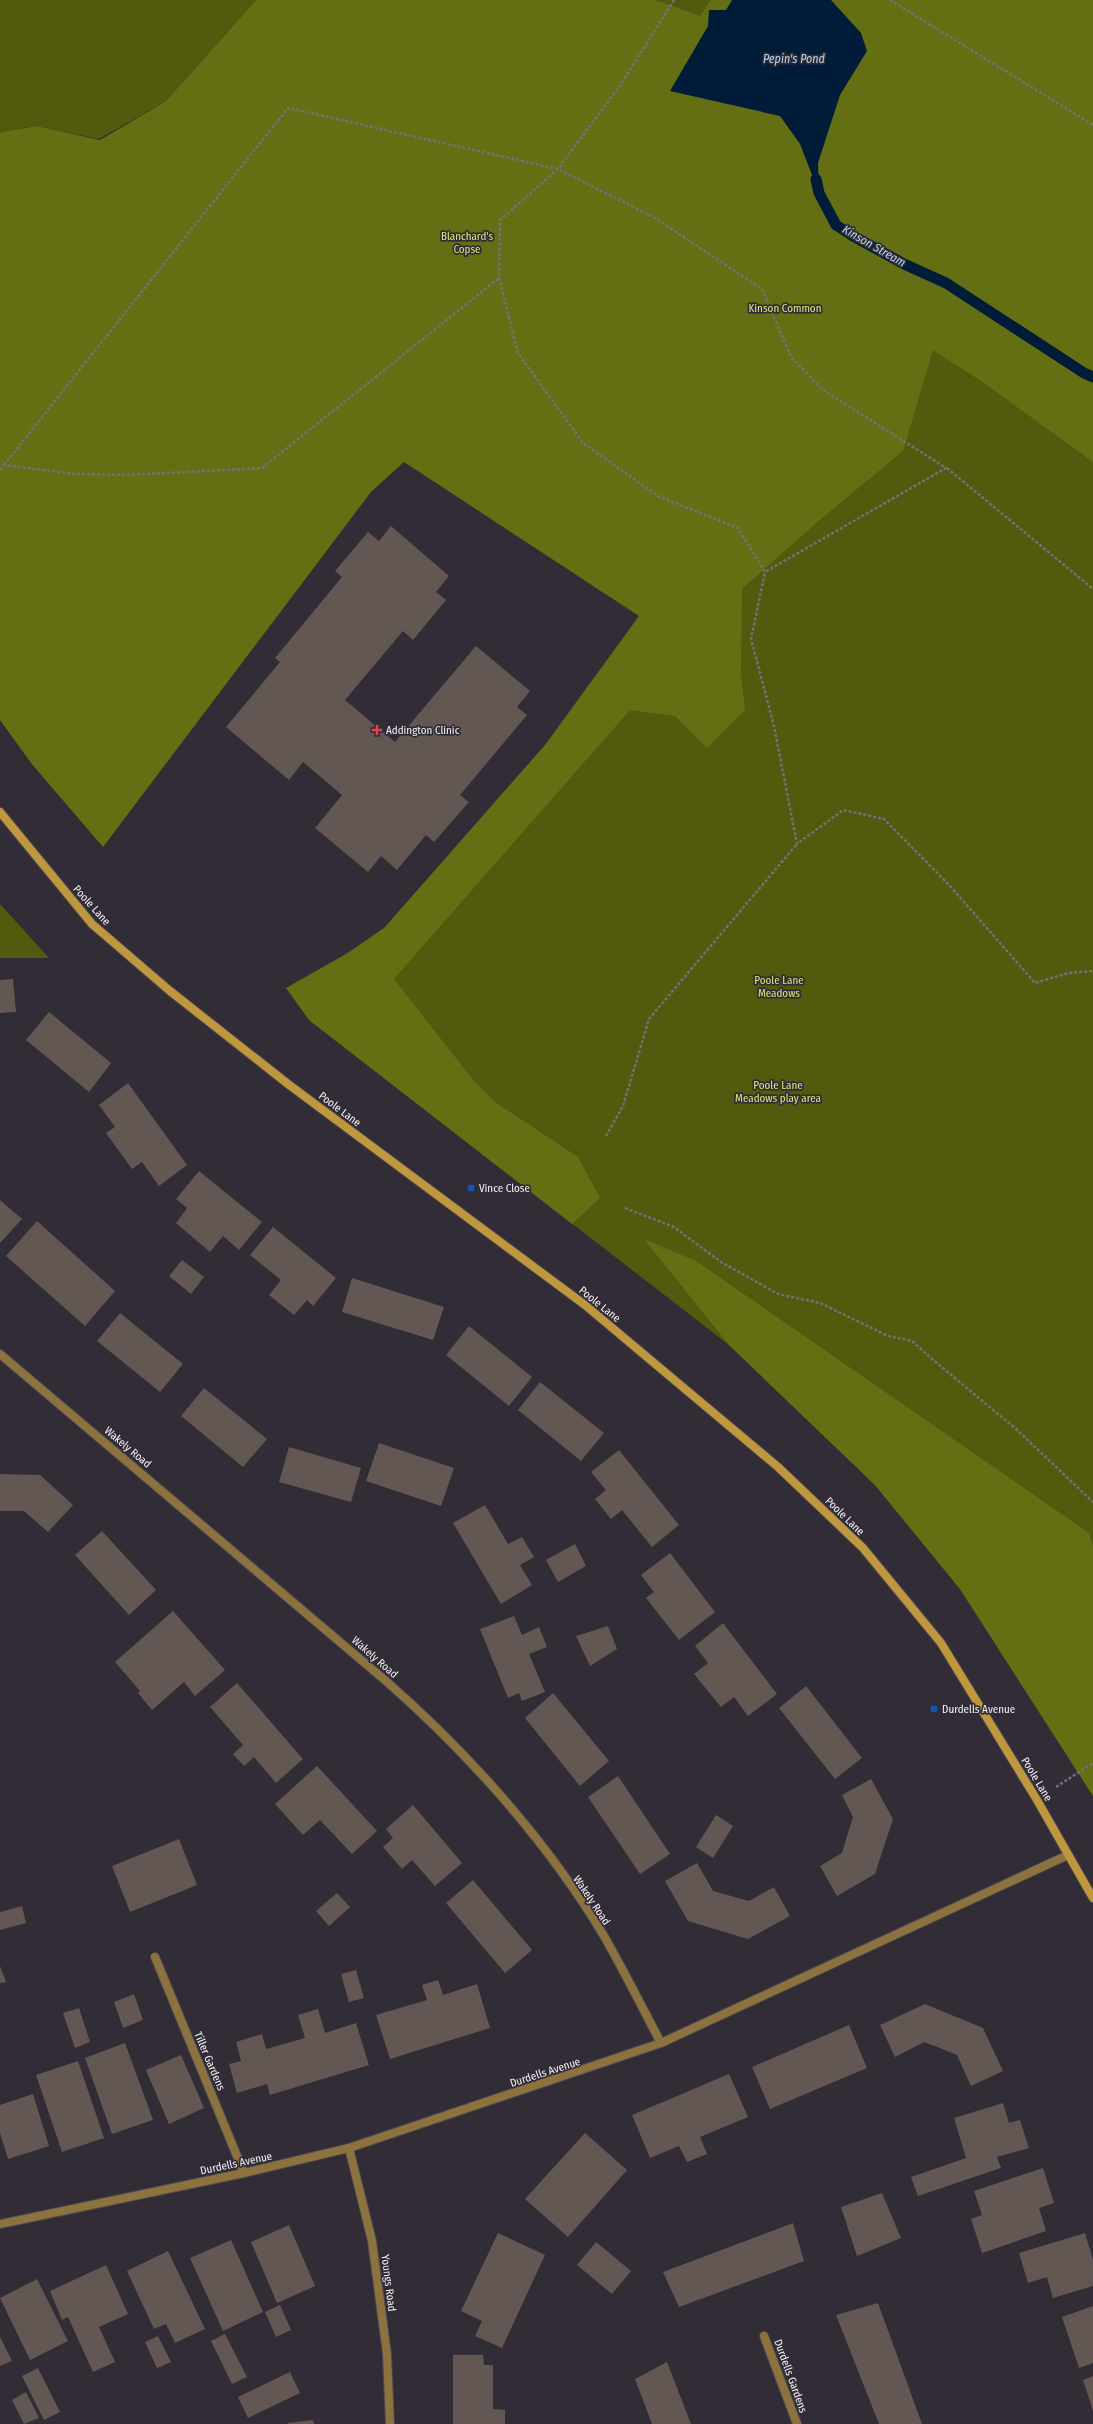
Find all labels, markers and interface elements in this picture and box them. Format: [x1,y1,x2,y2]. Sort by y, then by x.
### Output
water label: Pepin's Pond [763,52,826,66]
water label: Kinson Stream [840,222,908,270]
park label: Blanchard's Copse [441,230,493,256]
park label: Kinson Common [749,302,821,315]
marker: Addington Clinic [371,724,383,736]
place label: Addington Clinic [386,724,460,737]
street label: Poole Lane [70,883,113,928]
park label: Poole Lane Meadows [754,974,804,1000]
park label: Poole Lane Meadows play area [735,1079,821,1105]
street label: Poole Lane [316,1089,363,1129]
place label: Vince Close [479,1182,530,1195]
marker: Vince Close [466,1183,476,1193]
street label: Poole Lane [576,1284,623,1325]
street label: Wakely Road [102,1424,154,1471]
street label: Poole Lane [822,1495,867,1538]
street label: Wakely Road [349,1634,400,1681]
place label: Durdells Avenue [942,1703,1015,1716]
marker: Durdells Avenue [929,1704,939,1714]
street label: Poole Lane [1018,1755,1055,1804]
street label: Wakely Road [570,1873,613,1927]
street label: Tiller Gardens [191,2030,228,2093]
street label: Durdells Avenue [508,2055,582,2090]
street label: Durdells Avenue [199,2150,273,2177]
street label: Youngs Road [379,2254,398,2312]
street label: Durdells Gardens [771,2338,810,2415]

